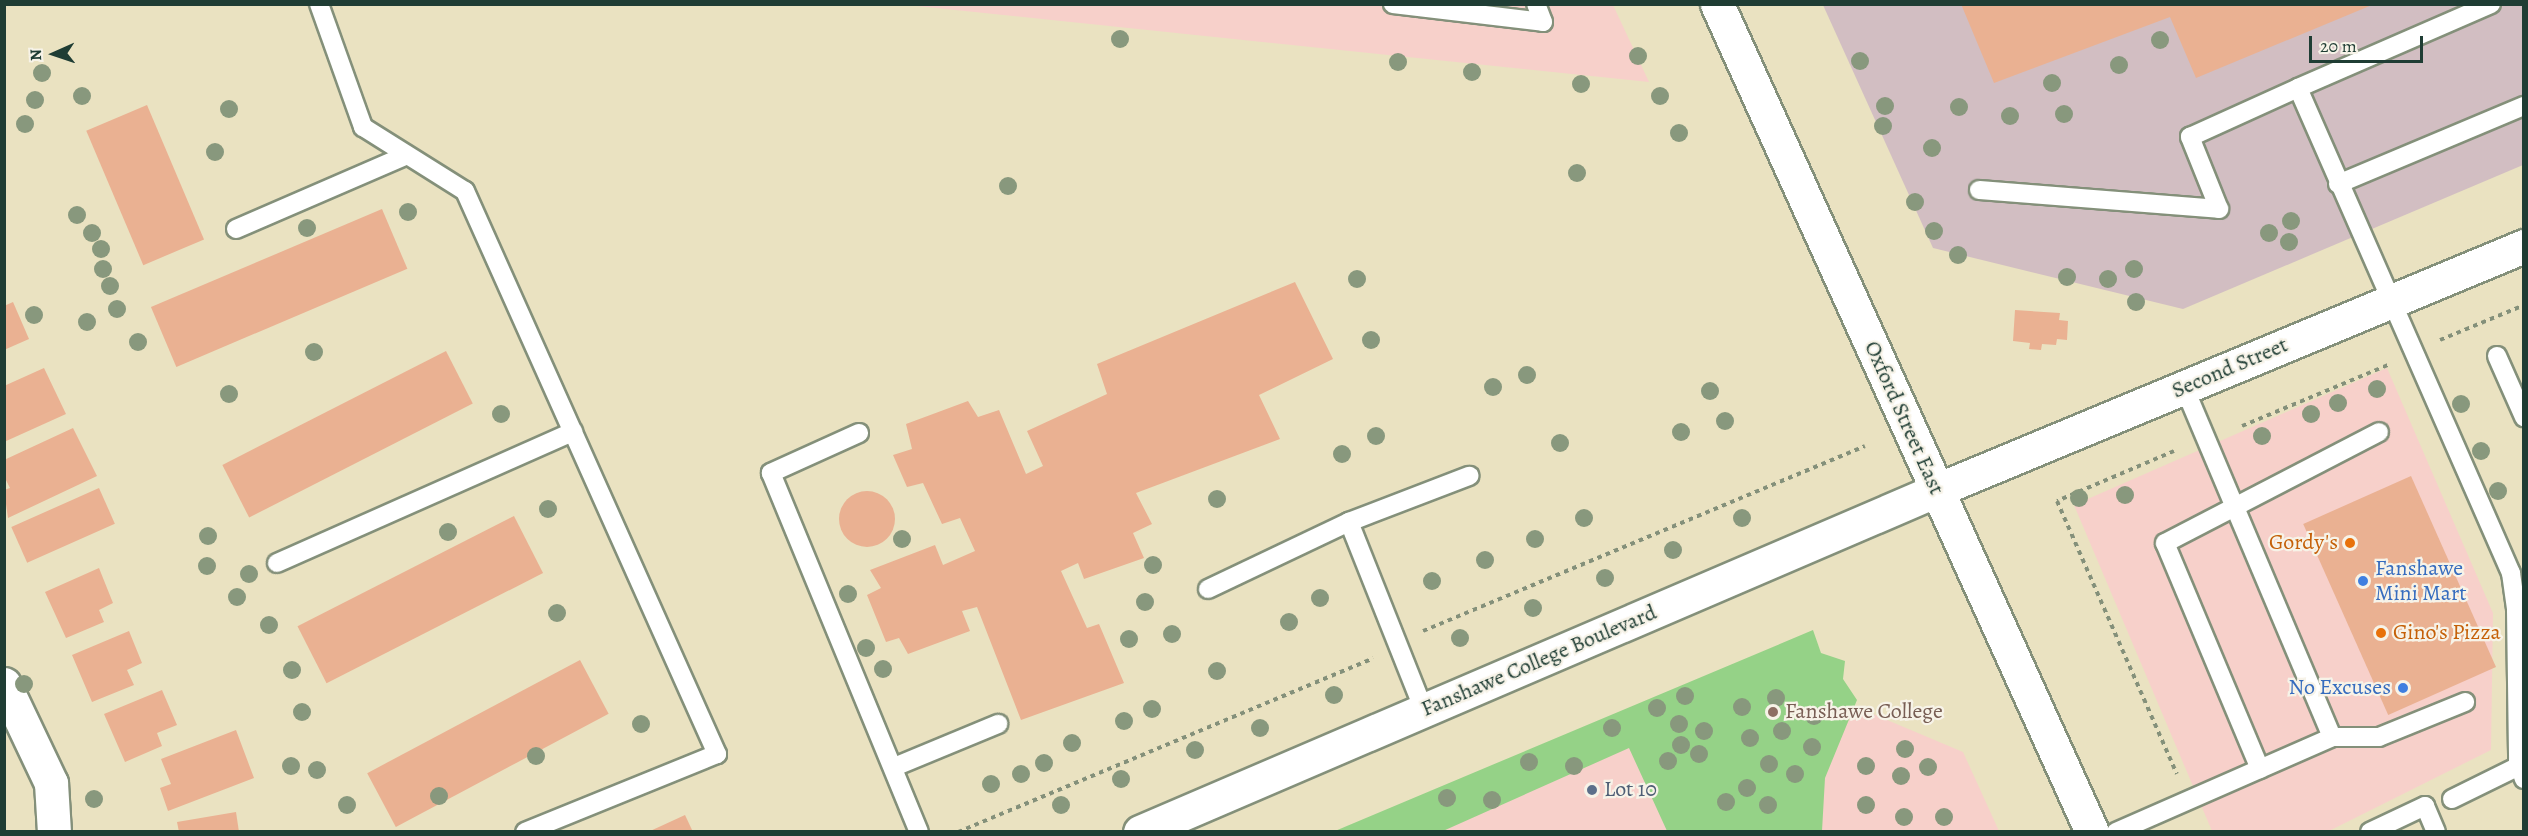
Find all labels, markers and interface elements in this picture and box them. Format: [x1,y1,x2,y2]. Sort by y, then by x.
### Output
north arrow [24,24,84,84]
scale bar [2312,24,2426,62]
text: 20 m [2320,34,2357,58]
text: N [25,49,47,61]
street label: Second Street [2168,332,2292,404]
street label: Oxford Street East [1858,337,1950,499]
place label: Gordy's [2269,530,2338,556]
marker: Gordy's [2343,536,2357,550]
place label: Fanshawe Mini Mart [2375,555,2467,606]
marker: Fanshawe Mini Mart [2356,574,2370,588]
street label: Fanshawe College Boulevard [1417,599,1661,723]
place label: Gino's Pizza [2393,620,2501,646]
marker: Gino's Pizza [2374,626,2388,640]
place label: No Excuses [2289,675,2391,701]
marker: No Excuses [2396,681,2410,695]
place label: Fanshawe College [1785,699,1943,725]
marker: Fanshawe College [1766,705,1780,719]
place label: Lot 10 [1604,777,1657,803]
marker: Lot 10 [1585,783,1599,797]

